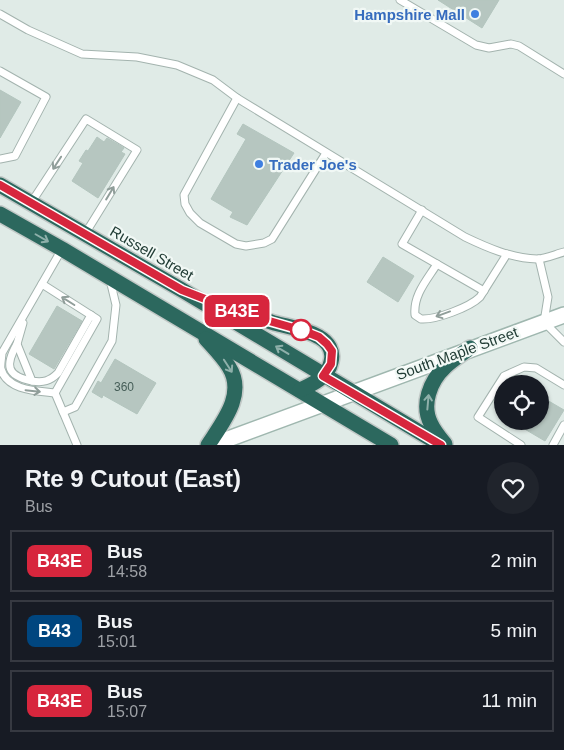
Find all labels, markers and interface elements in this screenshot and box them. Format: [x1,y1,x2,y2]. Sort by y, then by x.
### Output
place label: Hampshire Mall [354,6,465,23]
marker: Hampshire Mall [469,8,481,20]
one-way arrow [51,156,61,170]
place label: Trader Joe's [269,156,357,173]
marker: Trader Joe's [253,158,265,170]
one-way arrow [106,186,116,200]
street label: Russell Street [107,222,197,284]
one-way arrow [35,233,49,243]
line badge: B43E [202,295,272,327]
one-way arrow [62,296,76,306]
text: B43E [214,301,260,321]
one-way arrow [436,310,451,319]
unlabelled marker [290,319,312,341]
street label: South Maple Street [394,323,521,383]
one-way arrow [275,345,289,355]
one-way arrow [223,359,233,373]
map controls [494,375,549,430]
button: locate [494,375,549,430]
house number: 360 [114,380,134,394]
one-way arrow [24,386,40,396]
one-way arrow [423,394,433,410]
button: heart [487,462,539,514]
text: Rte 9 Cutout (East) [25,465,241,492]
text: Bus [25,498,53,515]
text: Bus [107,541,143,562]
text: 2 min [491,550,537,571]
text: B43E [37,551,82,571]
text: 14:58 [107,563,147,580]
text: Bus [97,611,133,632]
text: 5 min [491,620,537,641]
text: B43 [38,621,71,641]
text: 15:01 [97,633,137,650]
text: Bus [107,681,143,702]
text: 11 min [481,690,537,711]
text: B43E [37,691,82,711]
text: 15:07 [107,703,147,720]

